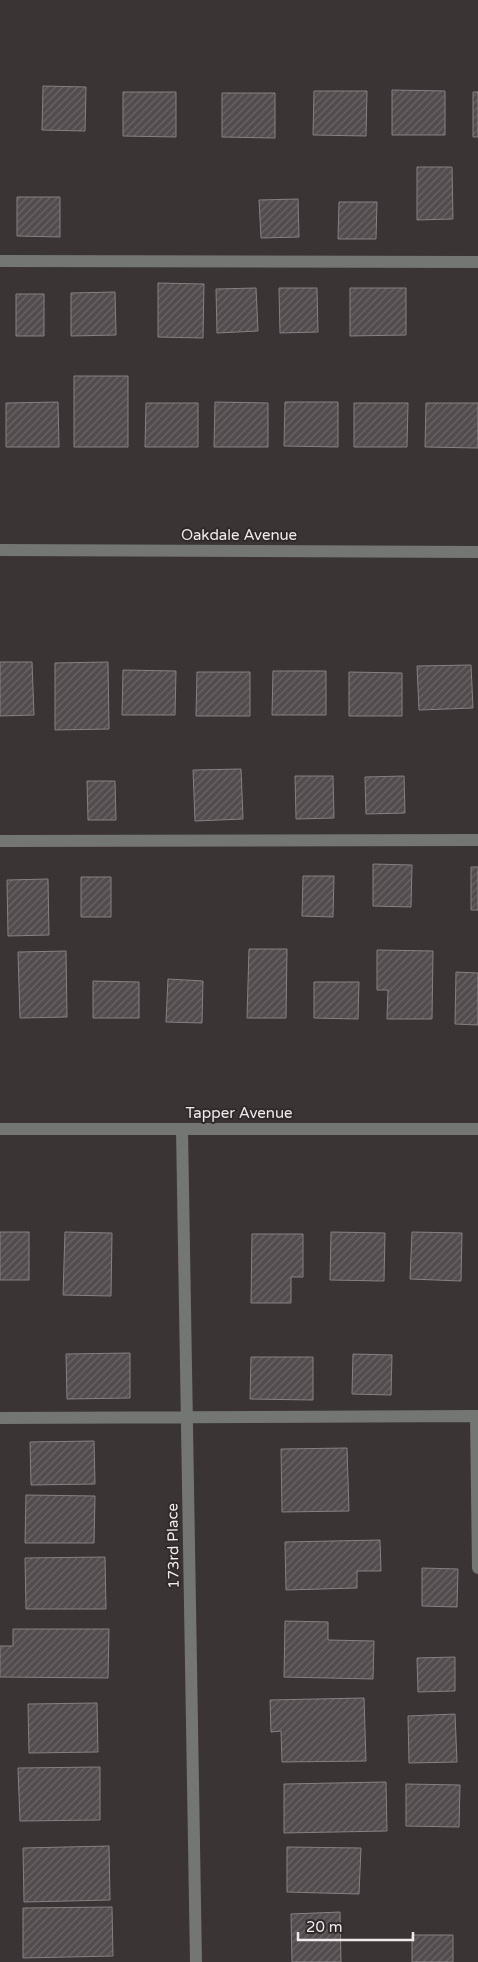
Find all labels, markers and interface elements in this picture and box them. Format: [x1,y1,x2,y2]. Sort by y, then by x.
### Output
street label: Oakdale Avenue [181,526,297,544]
street label: Tapper Avenue [185,1104,293,1122]
street label: 173rd Place [163,1503,183,1589]
scale bar [298,1910,413,1942]
text: 20 m [306,1918,343,1936]

